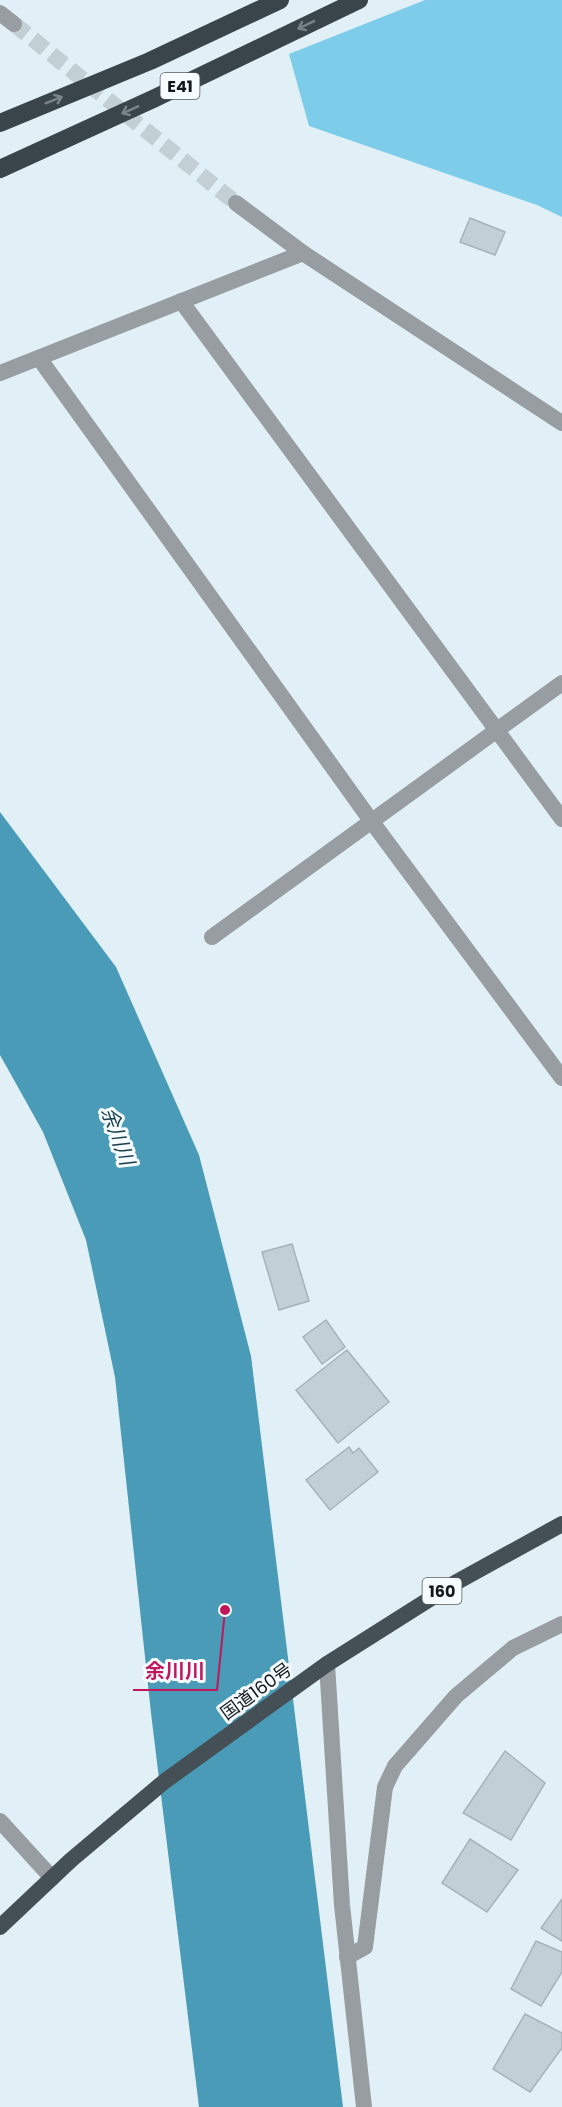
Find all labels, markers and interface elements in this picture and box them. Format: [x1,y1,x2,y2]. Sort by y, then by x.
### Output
one-way arrow [298,20,316,32]
road number: E41 [160,73,200,99]
one-way arrow [44,94,63,105]
one-way arrow [122,104,140,116]
water label: 余川川 [95,1103,142,1171]
road number: 160 [422,1578,462,1604]
callout: 余川川 [133,1652,217,1690]
text: 余川川 [145,1657,205,1685]
street label: 国道160号 [215,1657,297,1725]

